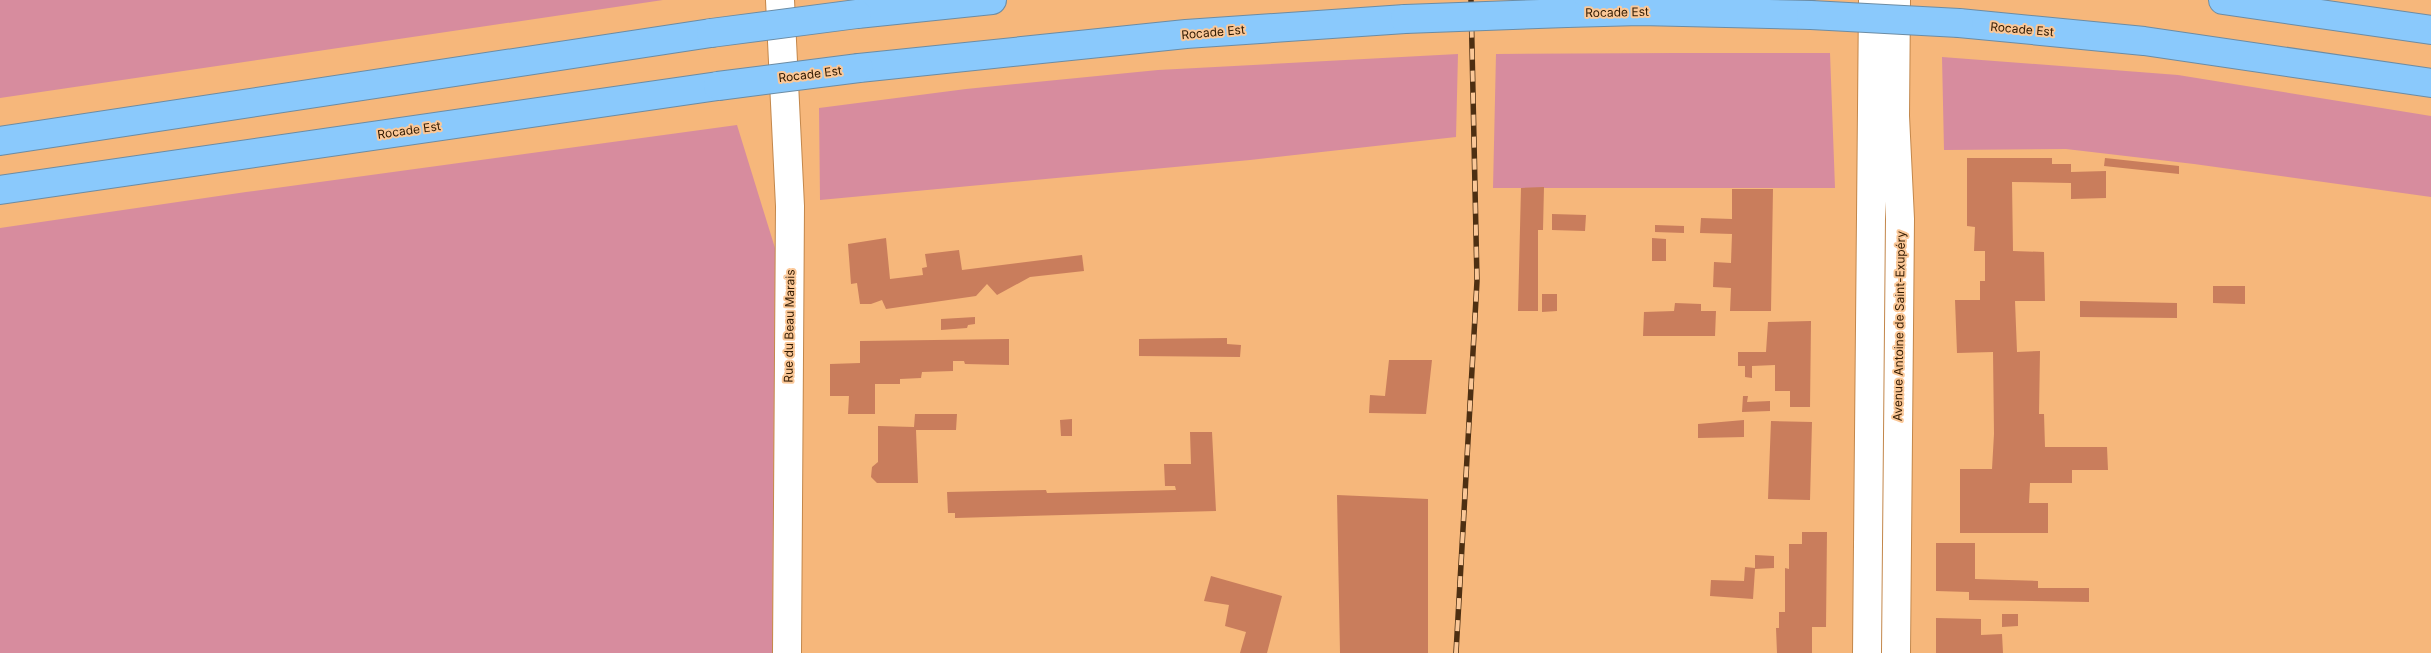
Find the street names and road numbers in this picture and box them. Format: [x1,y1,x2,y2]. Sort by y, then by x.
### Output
street label: Rocade Est [1585,4,1649,20]
street label: Rocade Est [1990,19,2054,39]
street label: Rocade Est [1181,22,1245,42]
street label: Rocade Est [777,63,843,85]
street label: Rocade Est [376,118,442,142]
street label: Avenue Antoine de Saint-Exupéry [1890,230,1908,421]
street label: Rue du Beau Marais [781,269,797,383]

